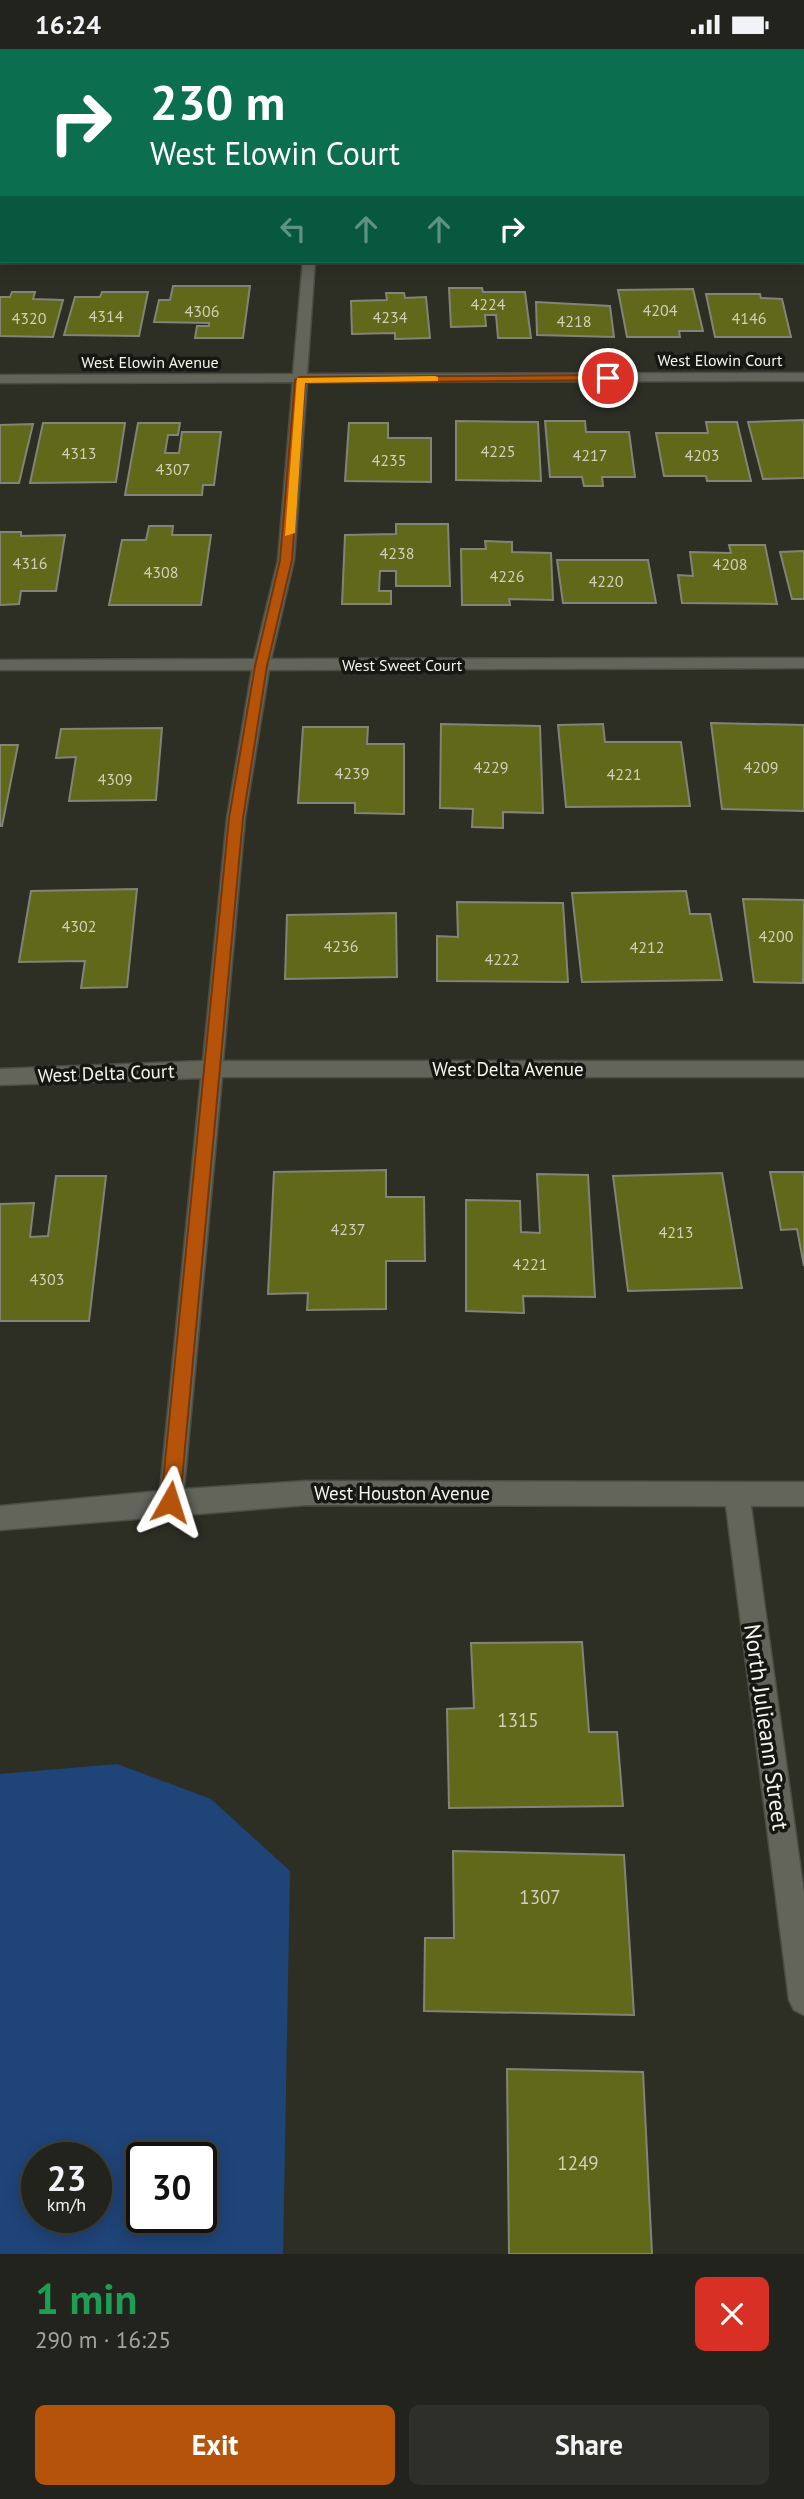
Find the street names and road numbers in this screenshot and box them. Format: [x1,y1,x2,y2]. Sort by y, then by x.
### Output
street label: West Elowin Court [658,350,783,370]
street label: West Elowin Avenue [81,352,219,372]
street label: West Sweet Court [342,655,463,675]
street label: West Delta Avenue [432,1057,584,1081]
street label: West Delta Court [37,1059,175,1087]
street label: West Houston Avenue [314,1481,490,1505]
street label: North Julieann Street [738,1622,796,1832]

